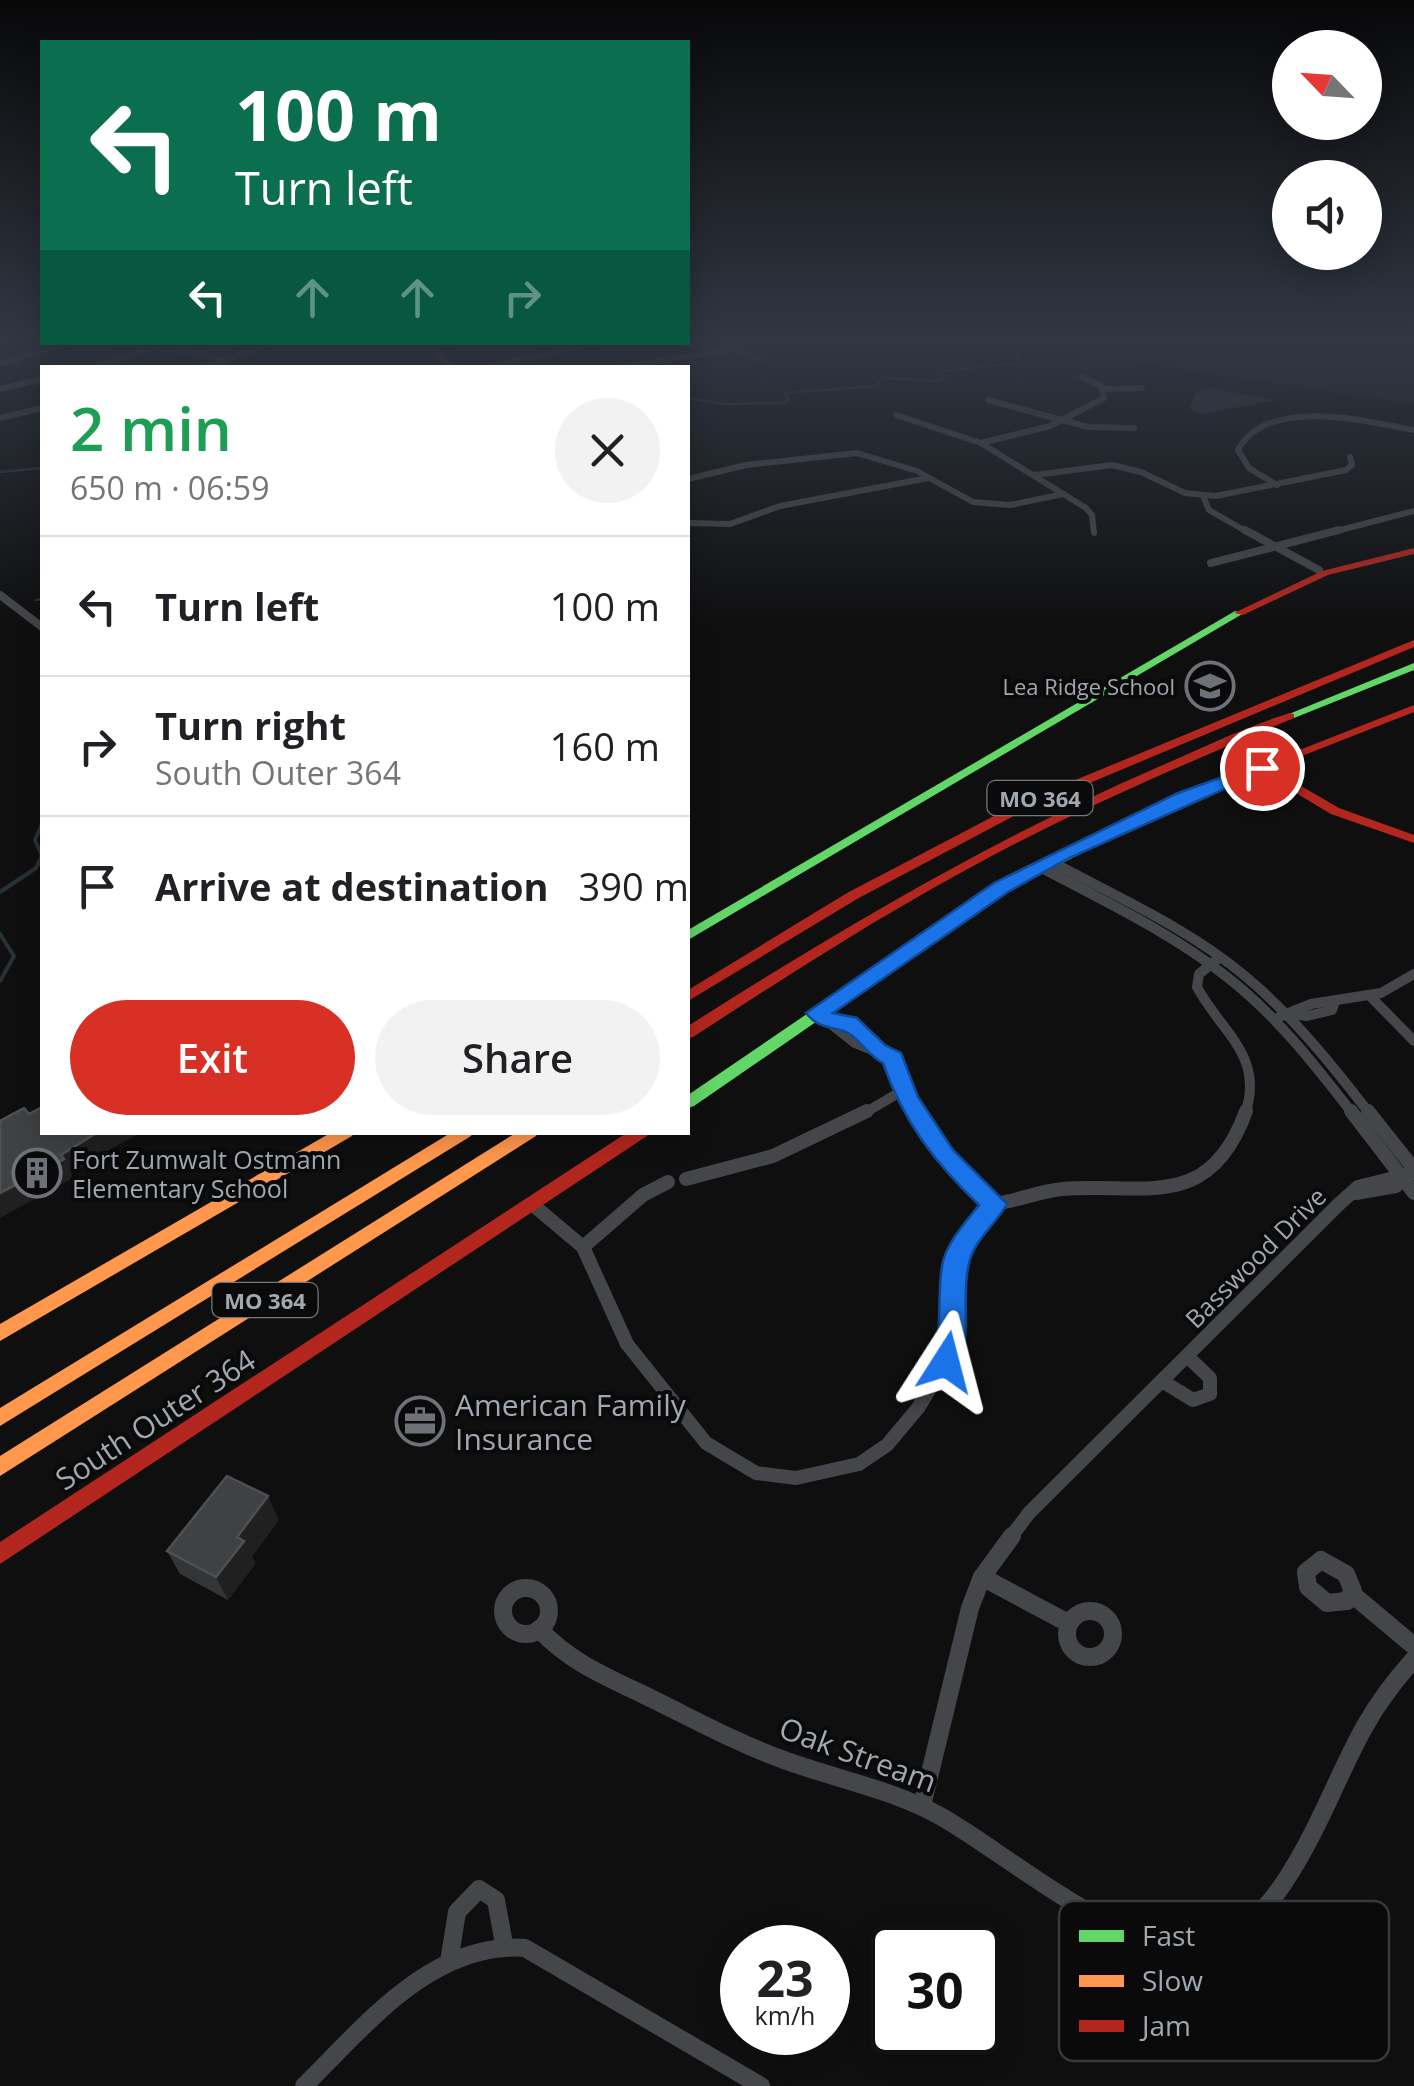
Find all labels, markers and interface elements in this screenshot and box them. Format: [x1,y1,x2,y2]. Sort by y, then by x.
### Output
north arrow [1272,30,1382,140]
map controls [1272,30,1382,270]
text: 100 m [235,66,442,162]
icon: left [70,80,200,210]
text: Turn left [235,157,413,218]
button: sound [1272,160,1382,270]
icon: left [180,270,235,325]
icon: ahead [285,270,340,325]
icon: ahead [390,270,445,325]
icon: right [495,270,550,325]
text: 2 min [70,387,232,469]
button: close [555,398,660,503]
text: 650 m · 06:59 [70,466,269,509]
icon: left [70,579,125,634]
text: Turn left [155,580,319,632]
text: 100 m [550,580,660,632]
school or university icon: Lea Ridge School [1184,660,1236,712]
place label: Lea Ridge School [1003,671,1175,701]
text: Turn right [155,699,346,751]
icon: right [70,719,125,774]
text: 160 m [550,720,660,772]
pin [1220,726,1305,811]
icon: arrive [1235,741,1290,796]
text: South Outer 364 [155,751,401,794]
road number: MO 364 [988,781,1092,815]
icon: arrive [70,859,125,914]
text: Arrive at destination [155,860,549,912]
text: 390 m [579,860,689,912]
button: Exit [70,1000,355,1115]
button: Share [375,1000,660,1115]
place label: Fort Zumwalt Ostmann Elementary School [72,1142,341,1205]
building icon: Fort Zumwalt Ostmann Elementary School [11,1147,63,1199]
street label: Basswood Drive [1177,1179,1333,1335]
road number: MO 364 [212,1283,318,1317]
position arrow [894,1310,998,1414]
street label: South Outer 364 [47,1339,263,1499]
place label: American Family Insurance [455,1384,687,1459]
office icon: American Family Insurance [394,1395,446,1447]
street label: Oak Stream [774,1707,942,1801]
legend [1059,1901,1389,2061]
text: Fast [1142,1916,1195,1954]
speed limit sign: 30 [870,1925,1000,2055]
text: 23 [756,1944,814,2012]
text: Slow [1142,1961,1203,1999]
text: km/h [755,1998,815,2032]
text: Jam [1139,2006,1191,2044]

